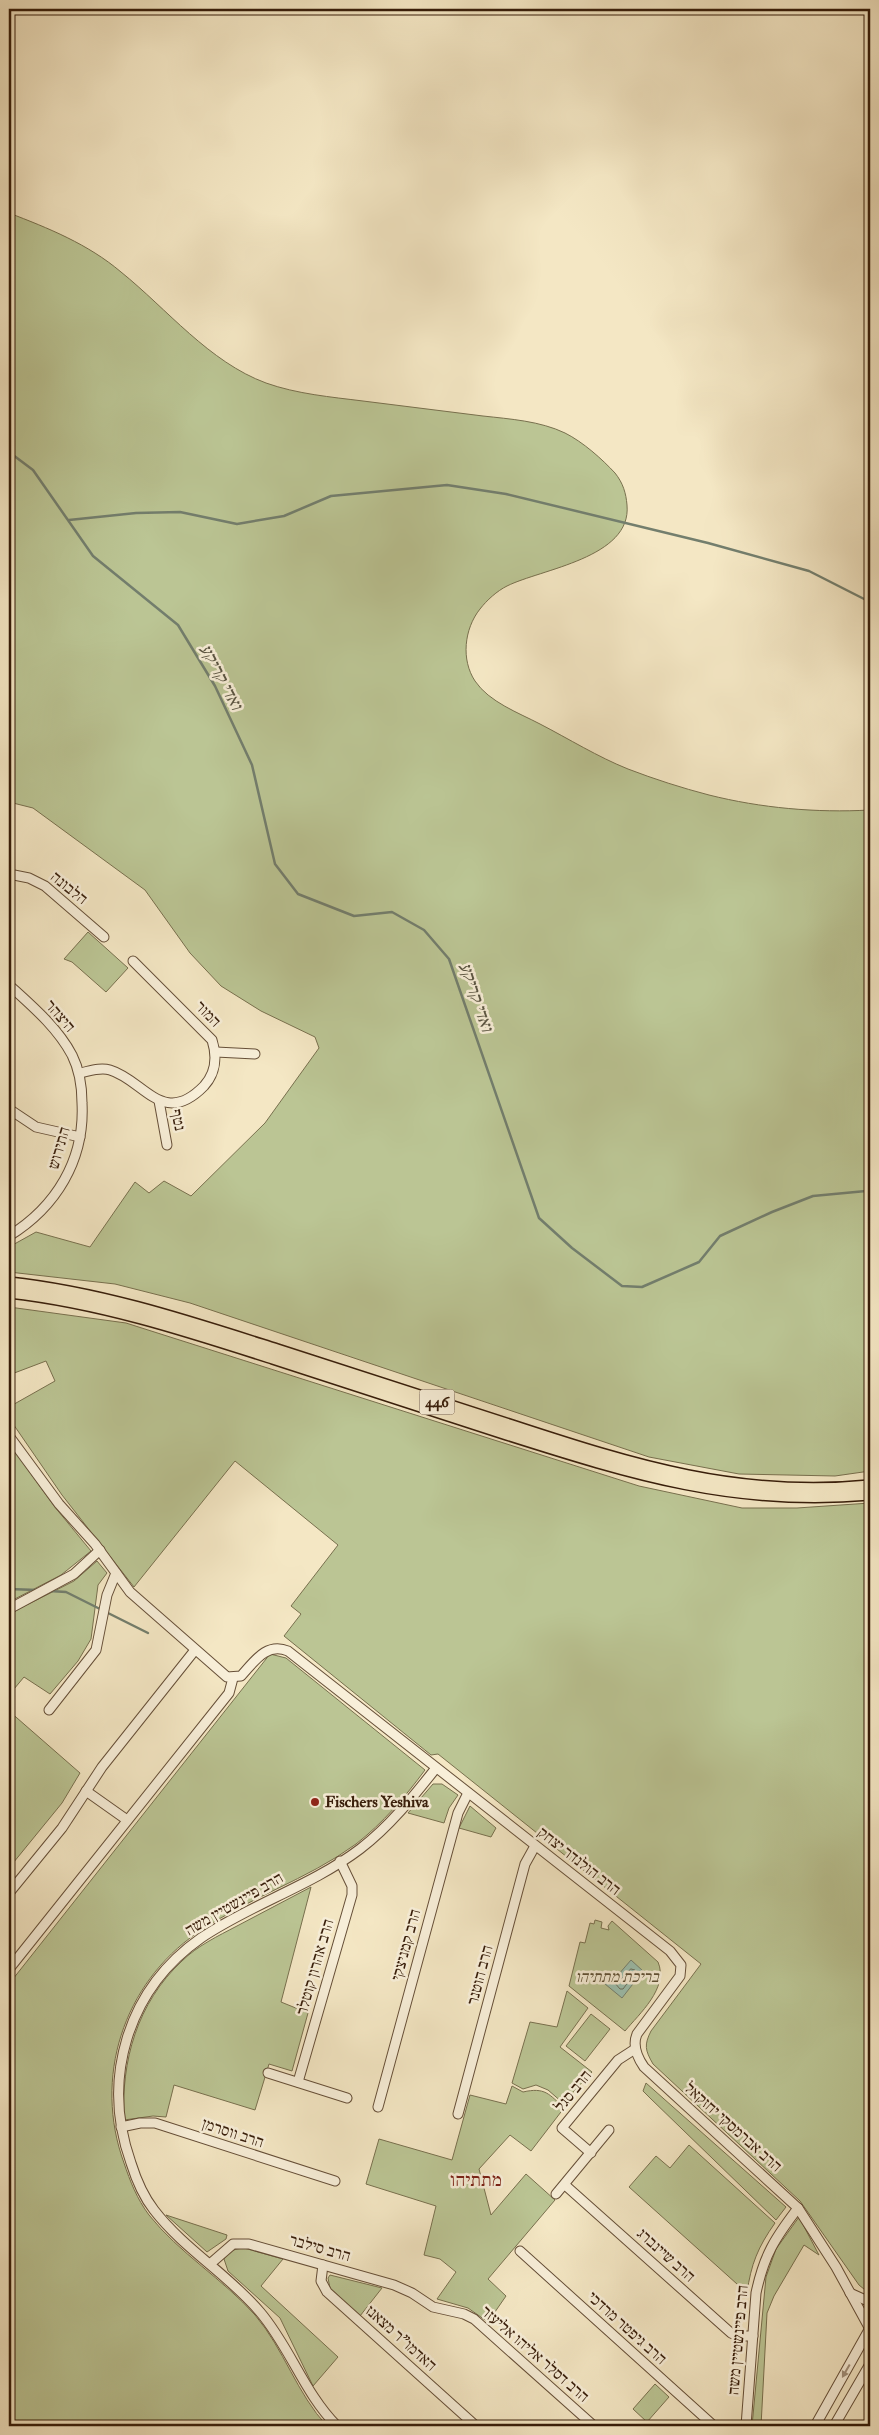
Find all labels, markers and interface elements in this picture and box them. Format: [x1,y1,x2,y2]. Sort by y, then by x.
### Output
water label: ואדי קריקע [194,640,248,715]
street label: הלבונה [46,867,92,909]
water label: ואדי קריקע [453,959,499,1036]
street label: היצהר [40,996,80,1036]
street label: המור [191,997,225,1031]
street label: נטף [166,1107,190,1133]
street label: התירוש [43,1124,75,1172]
road number: 446 [420,1390,454,1414]
place label: Fischers Yeshiva [325,1792,429,1812]
marker: Fischers Yeshiva [309,1796,321,1808]
street label: הרב הולנדר יצחק [533,1822,625,1900]
street label: הרב פיינשטיין משה [181,1868,287,1940]
street label: הרב קמניצקי [387,1907,425,1983]
street label: הרב אהרון קוטלר [292,1917,338,2017]
street label: הרב הוטנר [462,1943,498,2007]
park label: בריכת מתתיהו [575,1967,660,1987]
street label: הרב סגל [550,2066,596,2116]
street label: הרב אברמסקי יחזקאל [680,2078,786,2176]
street label: הרב ווסרמן [199,2114,267,2152]
district label: מתתיהו [450,2168,502,2192]
street label: הרב שיינברג [633,2224,699,2286]
street label: הרב סילבר [287,2230,353,2266]
street label: הרב פיינשטיין משה [723,2284,753,2396]
street label: הרב גיפטר מרדכי [583,2287,671,2369]
street label: האדמו"ר מצאנז [361,2301,441,2375]
street label: הרב דסלר אליהו אליעזר [477,2301,593,2407]
one-way arrow [841,2365,850,2378]

